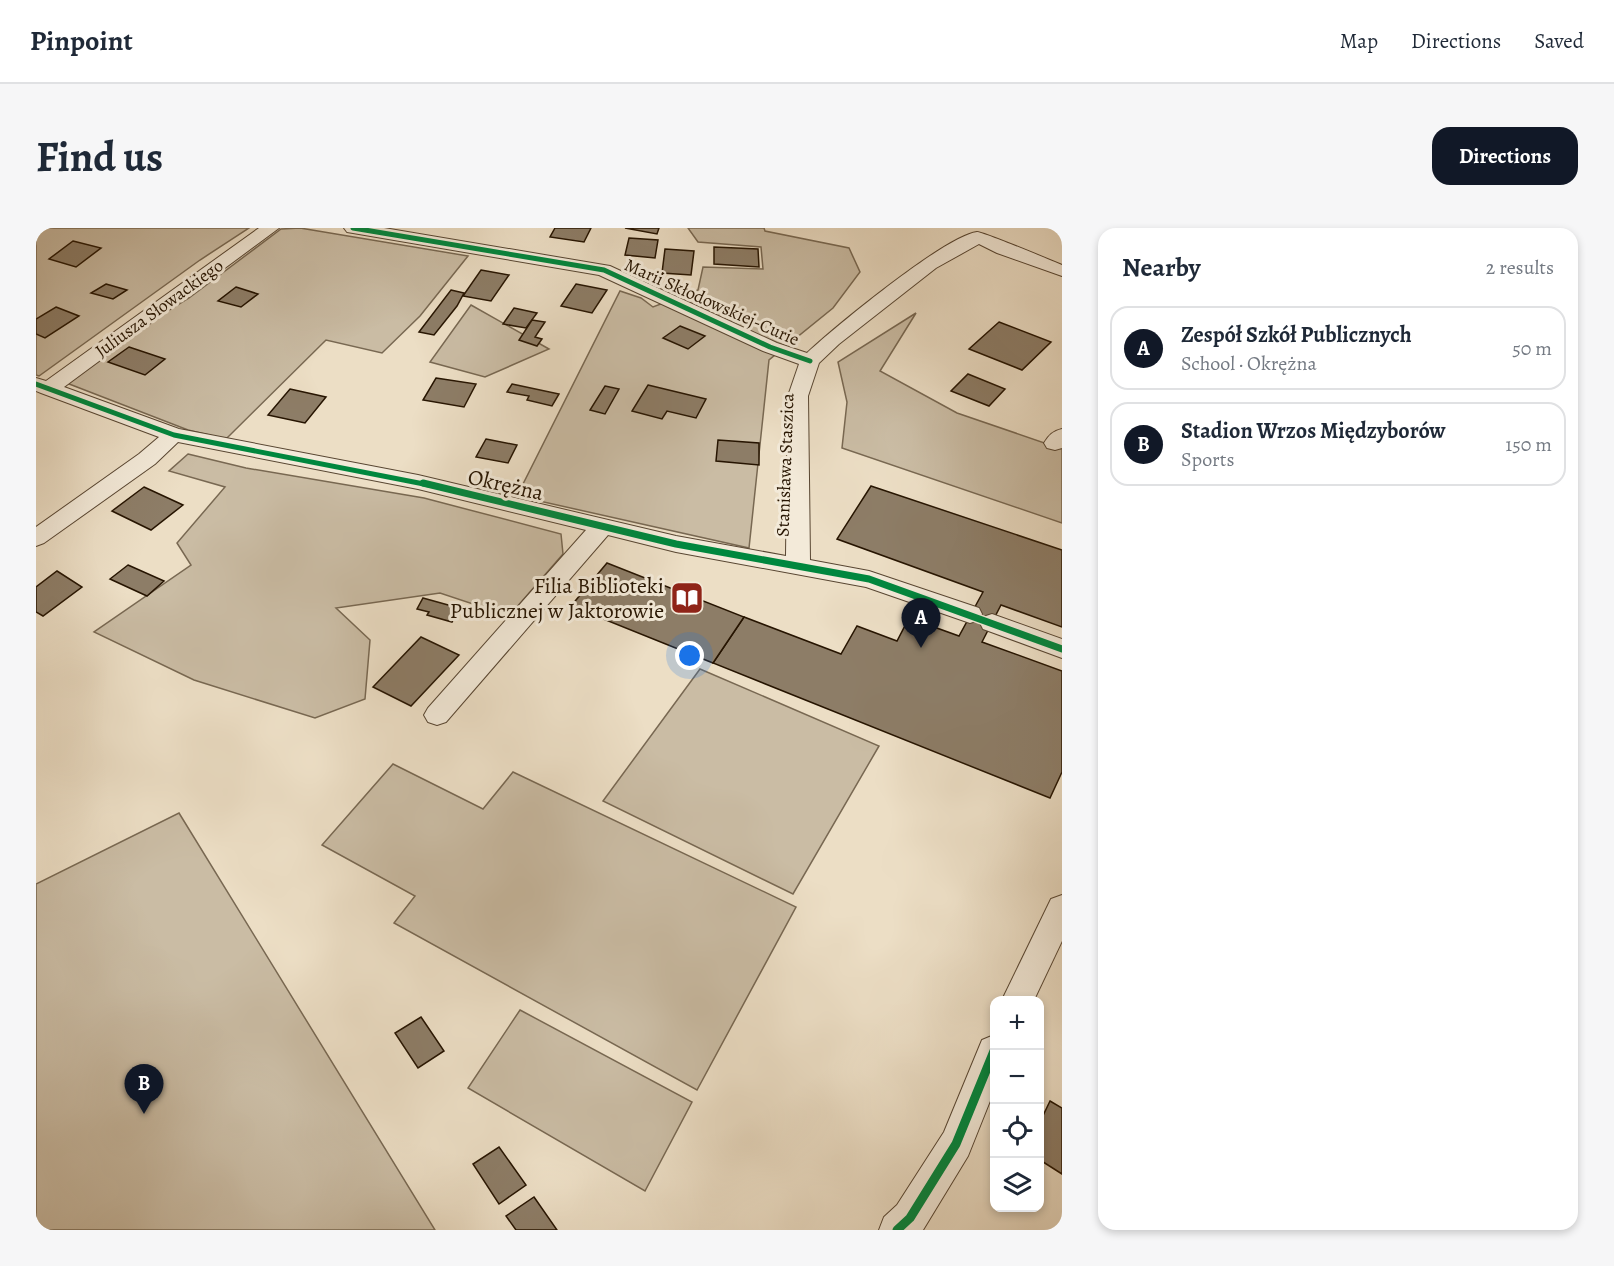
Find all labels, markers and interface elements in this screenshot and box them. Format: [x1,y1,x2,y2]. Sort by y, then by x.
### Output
text: Pinpoint [30,22,133,60]
text: Map [1340,27,1378,55]
text: Directions [1411,27,1501,55]
text: Saved [1534,27,1584,55]
button: Directions [1432,127,1578,185]
text: Find us [36,128,163,185]
text: Nearby [1122,250,1201,285]
street label: Juliusza Słowackiego [90,253,228,363]
street label: Marii Skłodowskiej-Curie [621,253,803,351]
text: 2 results [1486,254,1554,281]
text: Zespół Szkół Publicznych [1181,320,1412,350]
text: A [1137,335,1150,362]
text: 50 m [1512,335,1552,362]
text: School · Okrężna [1181,350,1317,377]
street label: Stanisława Staszica [771,392,800,537]
text: Stadion Wrzos Międzyborów [1181,416,1445,446]
text: B [1137,431,1150,458]
text: 150 m [1505,431,1552,458]
text: Sports [1181,446,1234,473]
street label: Okrężna [465,462,547,508]
place label: Filia Biblioteki Publicznej w Jaktorowie [450,571,664,626]
library icon: Filia Biblioteki Publicznej w Jaktorowie [669,580,705,616]
pin: A [902,598,940,648]
your location [675,641,704,670]
map controls [990,996,1044,1212]
button: + [990,996,1044,1050]
button: − [990,1050,1044,1104]
pin: B [124,1064,164,1114]
button: locate [990,1104,1044,1158]
button: layers [990,1158,1044,1212]

